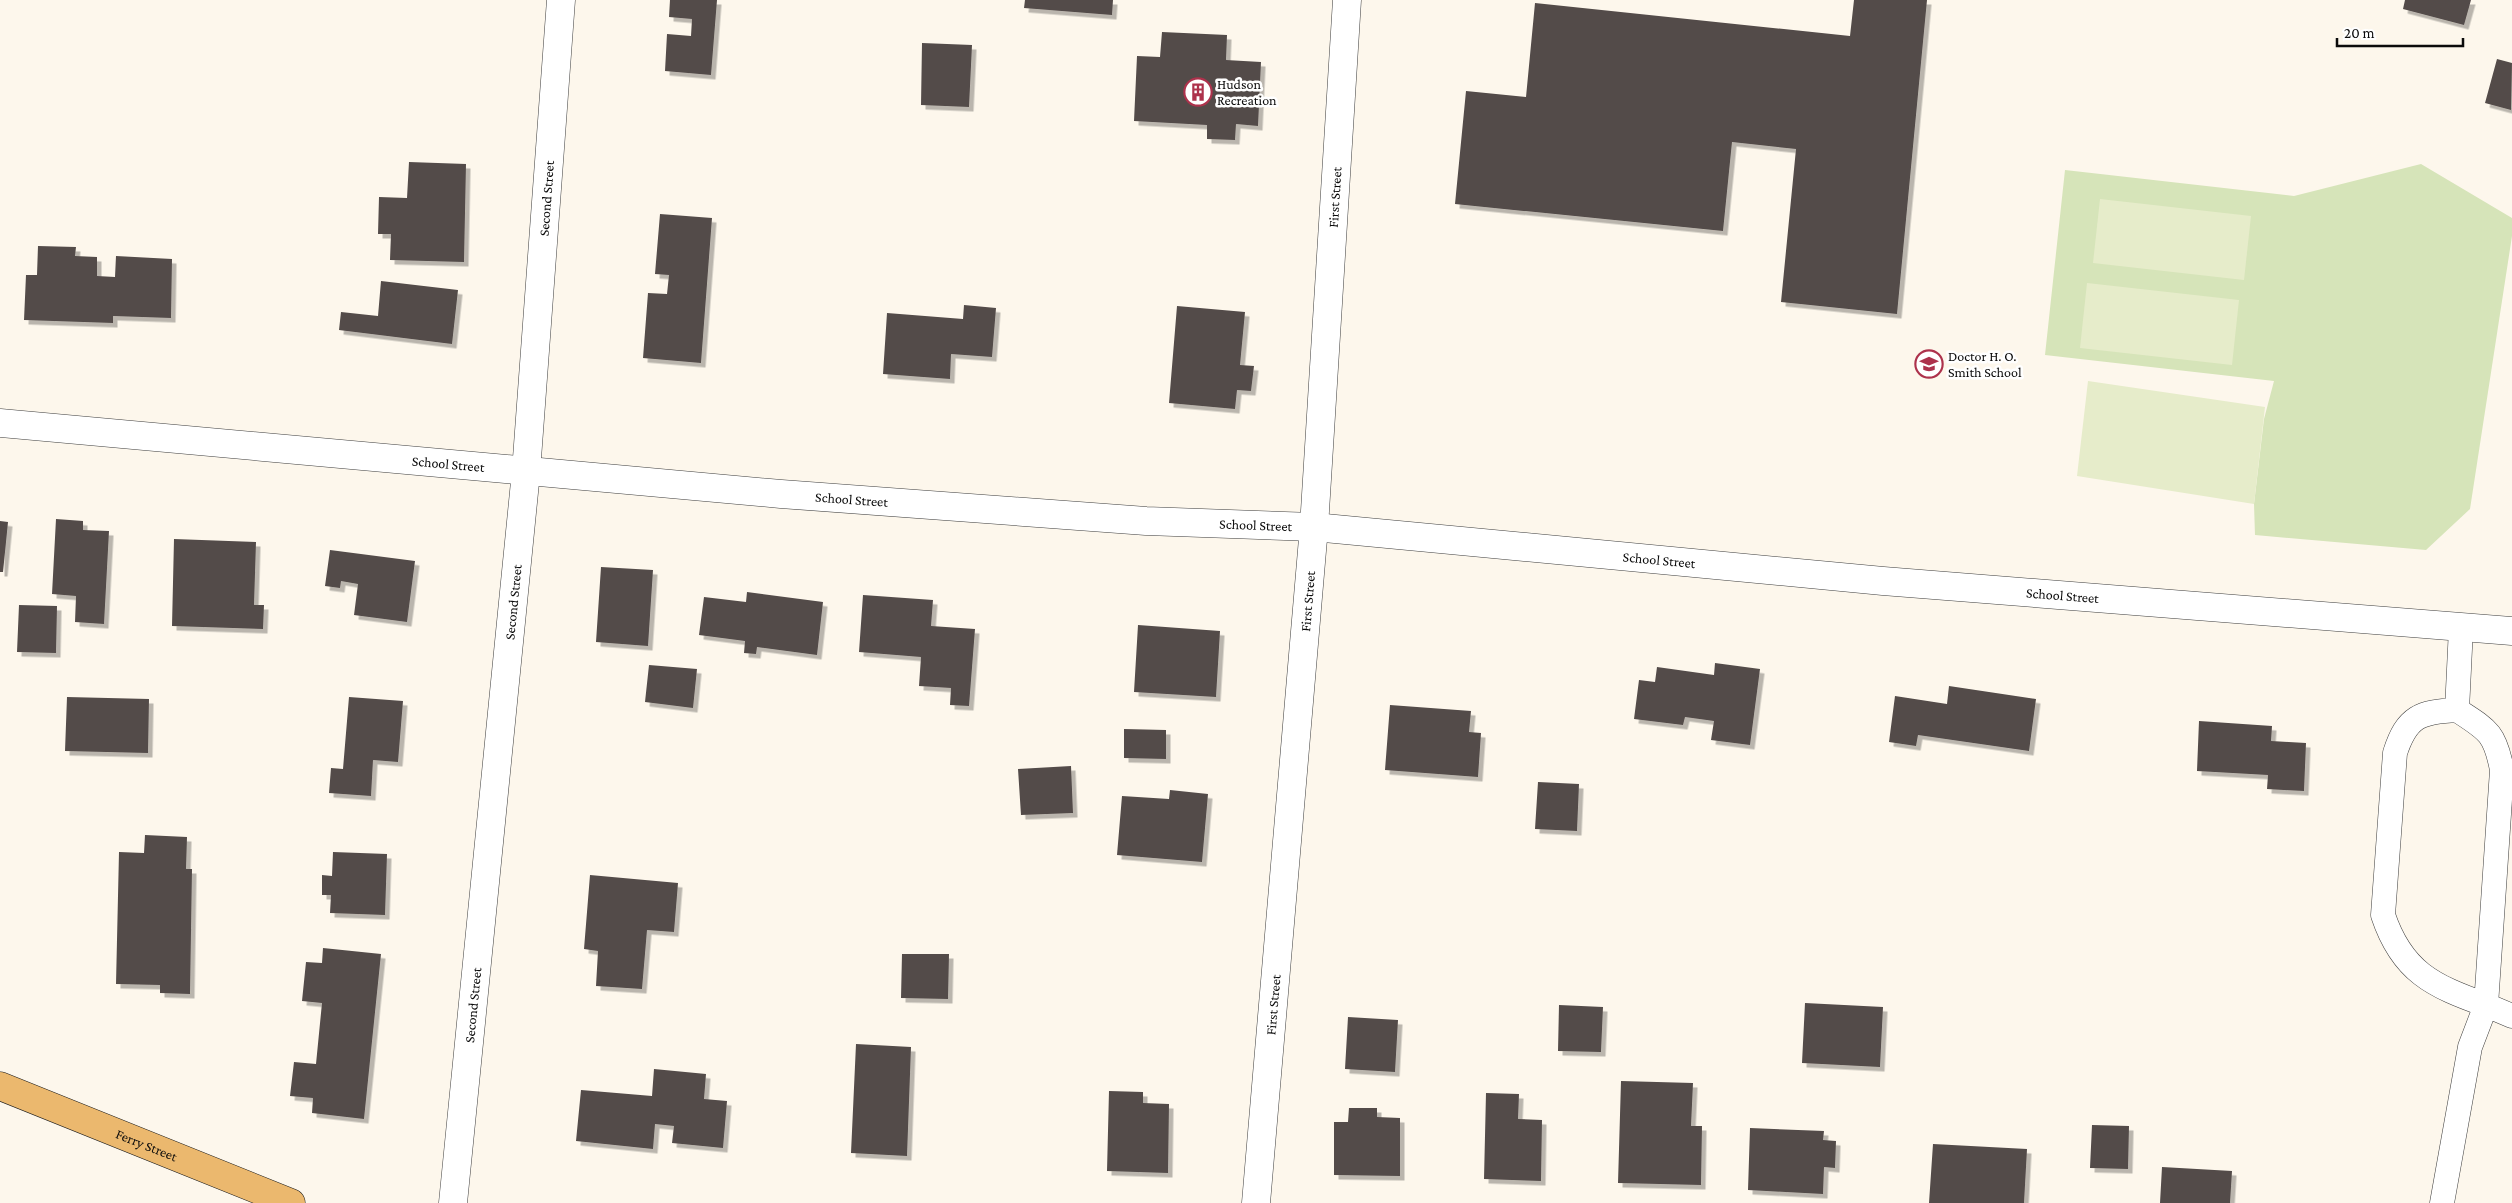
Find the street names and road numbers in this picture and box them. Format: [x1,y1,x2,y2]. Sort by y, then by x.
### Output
street label: Second Street [536,160,557,237]
street label: First Street [1325,166,1345,228]
street label: School Street [411,452,486,475]
street label: School Street [815,489,889,510]
street label: School Street [1219,516,1293,534]
street label: School Street [1622,548,1697,571]
street label: Second Street [501,563,525,640]
street label: First Street [1297,570,1318,632]
street label: School Street [2026,584,2100,606]
street label: Second Street [461,966,485,1043]
street label: First Street [1262,973,1284,1036]
street label: Ferry Street [114,1125,180,1165]

